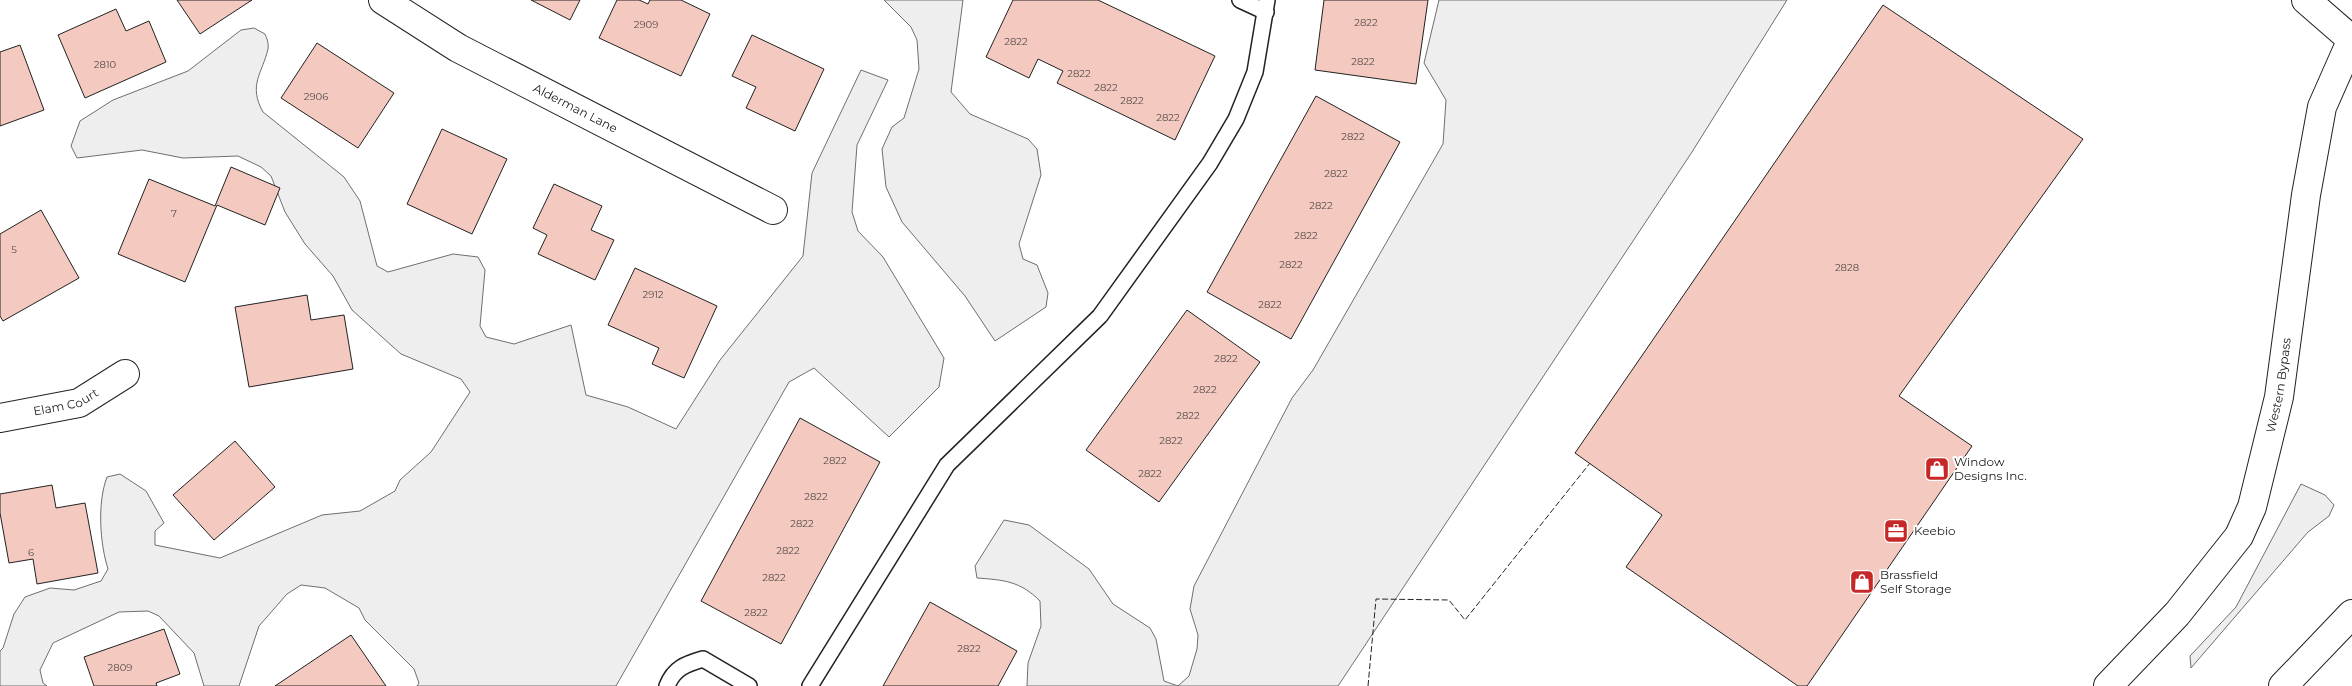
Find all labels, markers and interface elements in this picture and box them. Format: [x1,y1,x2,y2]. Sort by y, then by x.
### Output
house number: 2822 [1354,16,1378,29]
house number: 2909 [634,18,658,31]
house number: 2822 [1004,35,1028,48]
house number: 2822 [1351,55,1375,68]
house number: 2810 [94,58,117,71]
house number: 2822 [1067,67,1091,80]
street label: Alderman Lane [531,80,620,136]
house number: 2822 [1094,81,1118,94]
house number: 2906 [304,90,328,103]
house number: 2822 [1120,94,1144,107]
house number: 2822 [1156,111,1180,124]
house number: 2822 [1341,130,1365,143]
house number: 2822 [1324,167,1348,180]
house number: 2822 [1309,199,1333,212]
house number: 7 [171,207,177,220]
house number: 2822 [1294,229,1318,242]
house number: 5 [11,243,17,256]
house number: 2822 [1279,258,1303,271]
house number: 2828 [1835,261,1859,274]
house number: 2912 [642,288,664,301]
house number: 2822 [1258,298,1282,311]
street label: Western Bypass [2263,337,2294,434]
house number: 2822 [1214,352,1238,365]
house number: 2822 [1193,383,1217,396]
street label: Elam Court [32,385,101,419]
house number: 2822 [1176,409,1200,422]
house number: 2822 [1159,434,1183,447]
house number: 2822 [823,454,847,467]
place label: Window Designs Inc. [1954,454,2027,483]
shop icon: Window Designs Inc. [1924,456,1950,482]
house number: 2822 [1138,467,1162,480]
house number: 2822 [804,490,828,503]
house number: 2822 [790,517,814,530]
office icon: Keebio [1883,518,1909,544]
place label: Keebio [1914,523,1956,538]
house number: 2822 [776,544,800,557]
house number: 6 [28,546,34,559]
place label: Brassfield Self Storage [1880,567,1952,596]
shop icon: Brassfield Self Storage [1849,569,1875,595]
house number: 2822 [762,571,786,584]
house number: 2822 [744,606,768,619]
house number: 2822 [957,642,981,655]
house number: 2809 [108,661,132,674]

